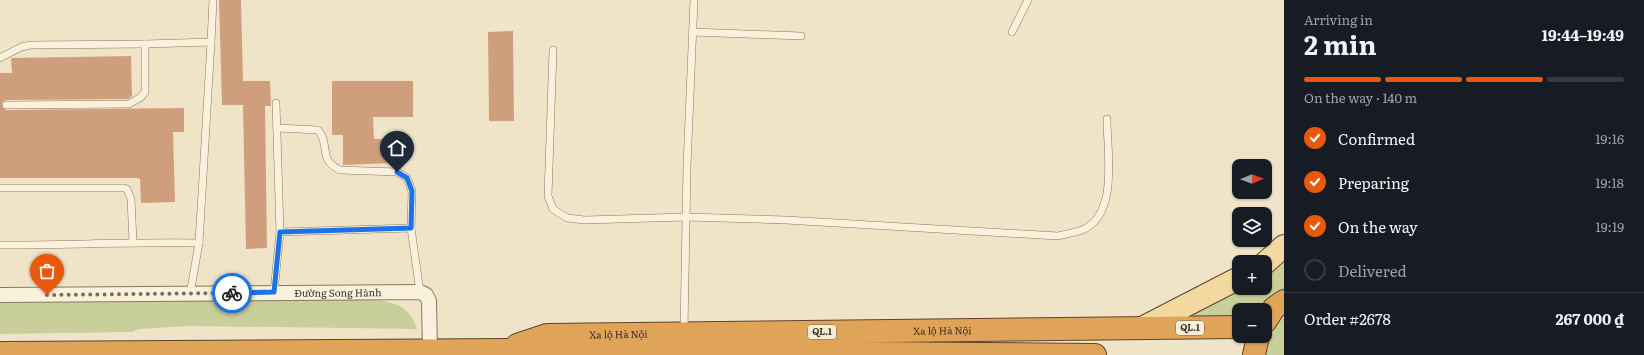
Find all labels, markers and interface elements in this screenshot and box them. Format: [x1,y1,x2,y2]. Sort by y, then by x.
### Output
text: Arriving in [1304,10,1373,29]
text: 19:44–19:49 [1542,23,1624,46]
text: 2 min [1304,24,1377,63]
text: On the way · 140 m [1304,88,1417,107]
icon: check [1304,127,1326,149]
text: Confirmed [1338,127,1415,150]
text: 19:16 [1595,129,1624,148]
pin [380,131,414,172]
icon: home [386,137,408,159]
north arrow [1232,159,1272,199]
map controls [1232,159,1272,343]
icon: check [1304,171,1326,193]
text: Preparing [1338,171,1409,194]
text: 19:18 [1595,173,1624,192]
button: layers [1232,207,1272,247]
icon: check [1304,215,1326,237]
text: On the way [1338,215,1418,238]
text: 19:19 [1595,217,1624,236]
pin [30,254,64,295]
button: + [1232,255,1272,295]
text: Delivered [1338,259,1407,282]
icon: bag [36,260,58,282]
courier [212,273,252,313]
icon: bike [221,282,243,304]
street label: Đường Song Hành [294,284,382,300]
button: − [1232,303,1272,343]
text: Order #2678 [1304,307,1391,330]
text: 267 000 ₫ [1556,307,1624,330]
road number: QL.1 [1176,321,1204,335]
street label: Xa lộ Hà Nội [913,322,972,338]
road number: QL.1 [808,325,836,339]
street label: Xa lộ Hà Nội [589,326,648,342]

